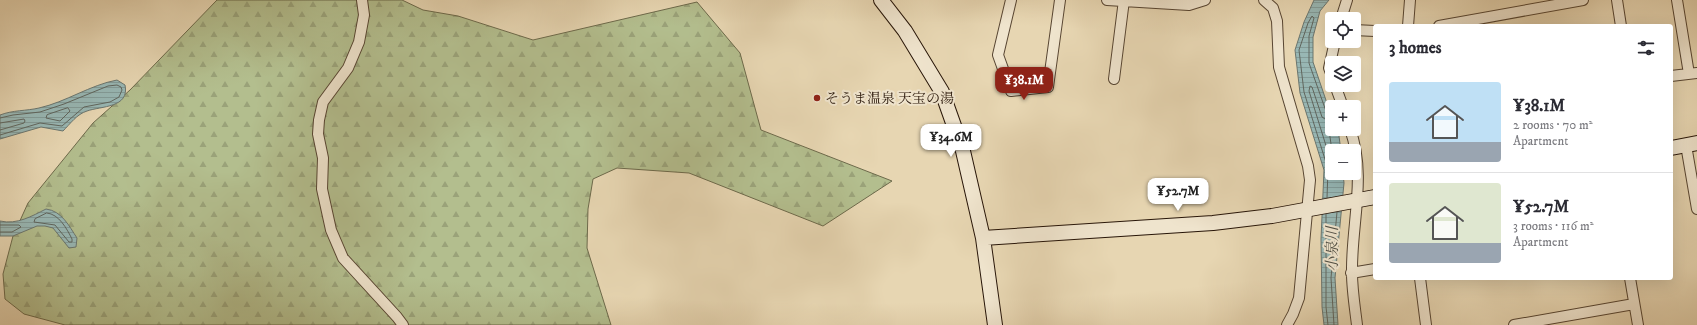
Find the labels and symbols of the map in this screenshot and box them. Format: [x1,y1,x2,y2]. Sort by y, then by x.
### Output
pin: ¥38.1M [991,67,1057,101]
place label: そうま温泉 天宝の湯 [825,90,954,108]
marker: そうま温泉 天宝の湯 [812,93,822,103]
pin: ¥34.6M [918,124,984,158]
pin: ¥52.7M [1145,178,1211,212]
water label: 小泉川 [1323,225,1342,272]

